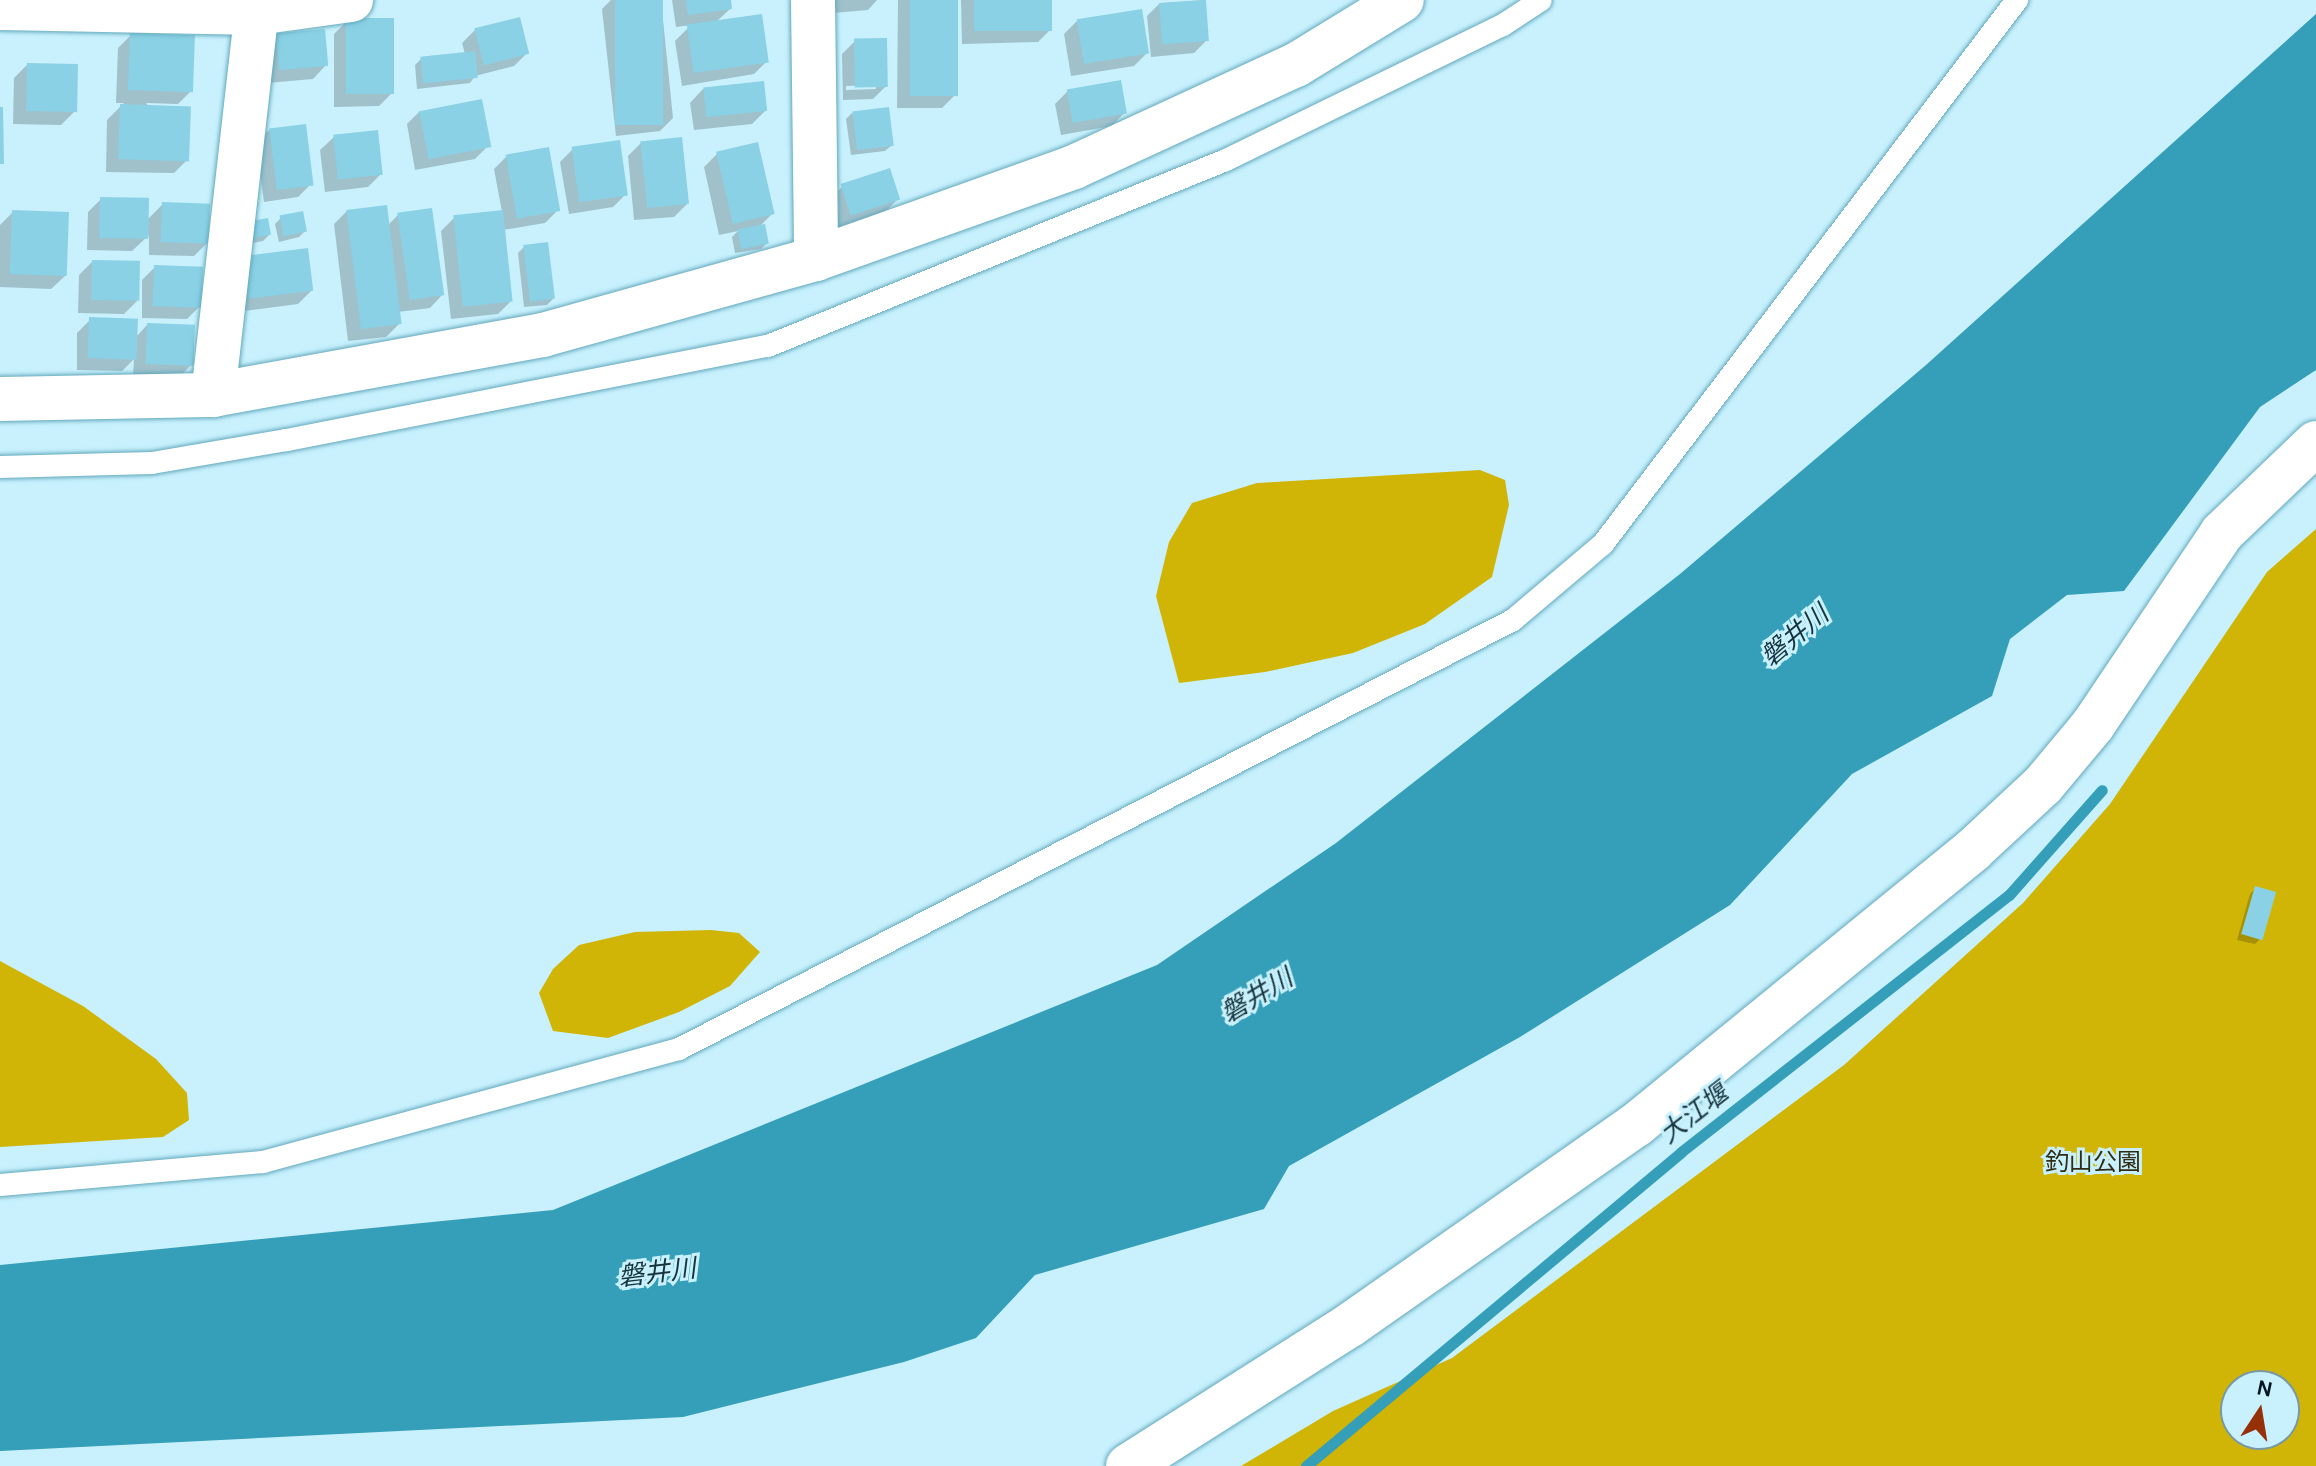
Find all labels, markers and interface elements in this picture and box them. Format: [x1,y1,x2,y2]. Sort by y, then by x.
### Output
water label: 磐井川 [1755,599,1835,673]
water label: 磐井川 [1216,963,1298,1029]
water label: 大江堰 [1654,1078,1734,1150]
park label: 釣山公園 [2045,1149,2141,1177]
water label: 磐井川 [616,1253,698,1293]
north arrow [2220,1370,2300,1450]
text: N [2254,1374,2275,1403]

